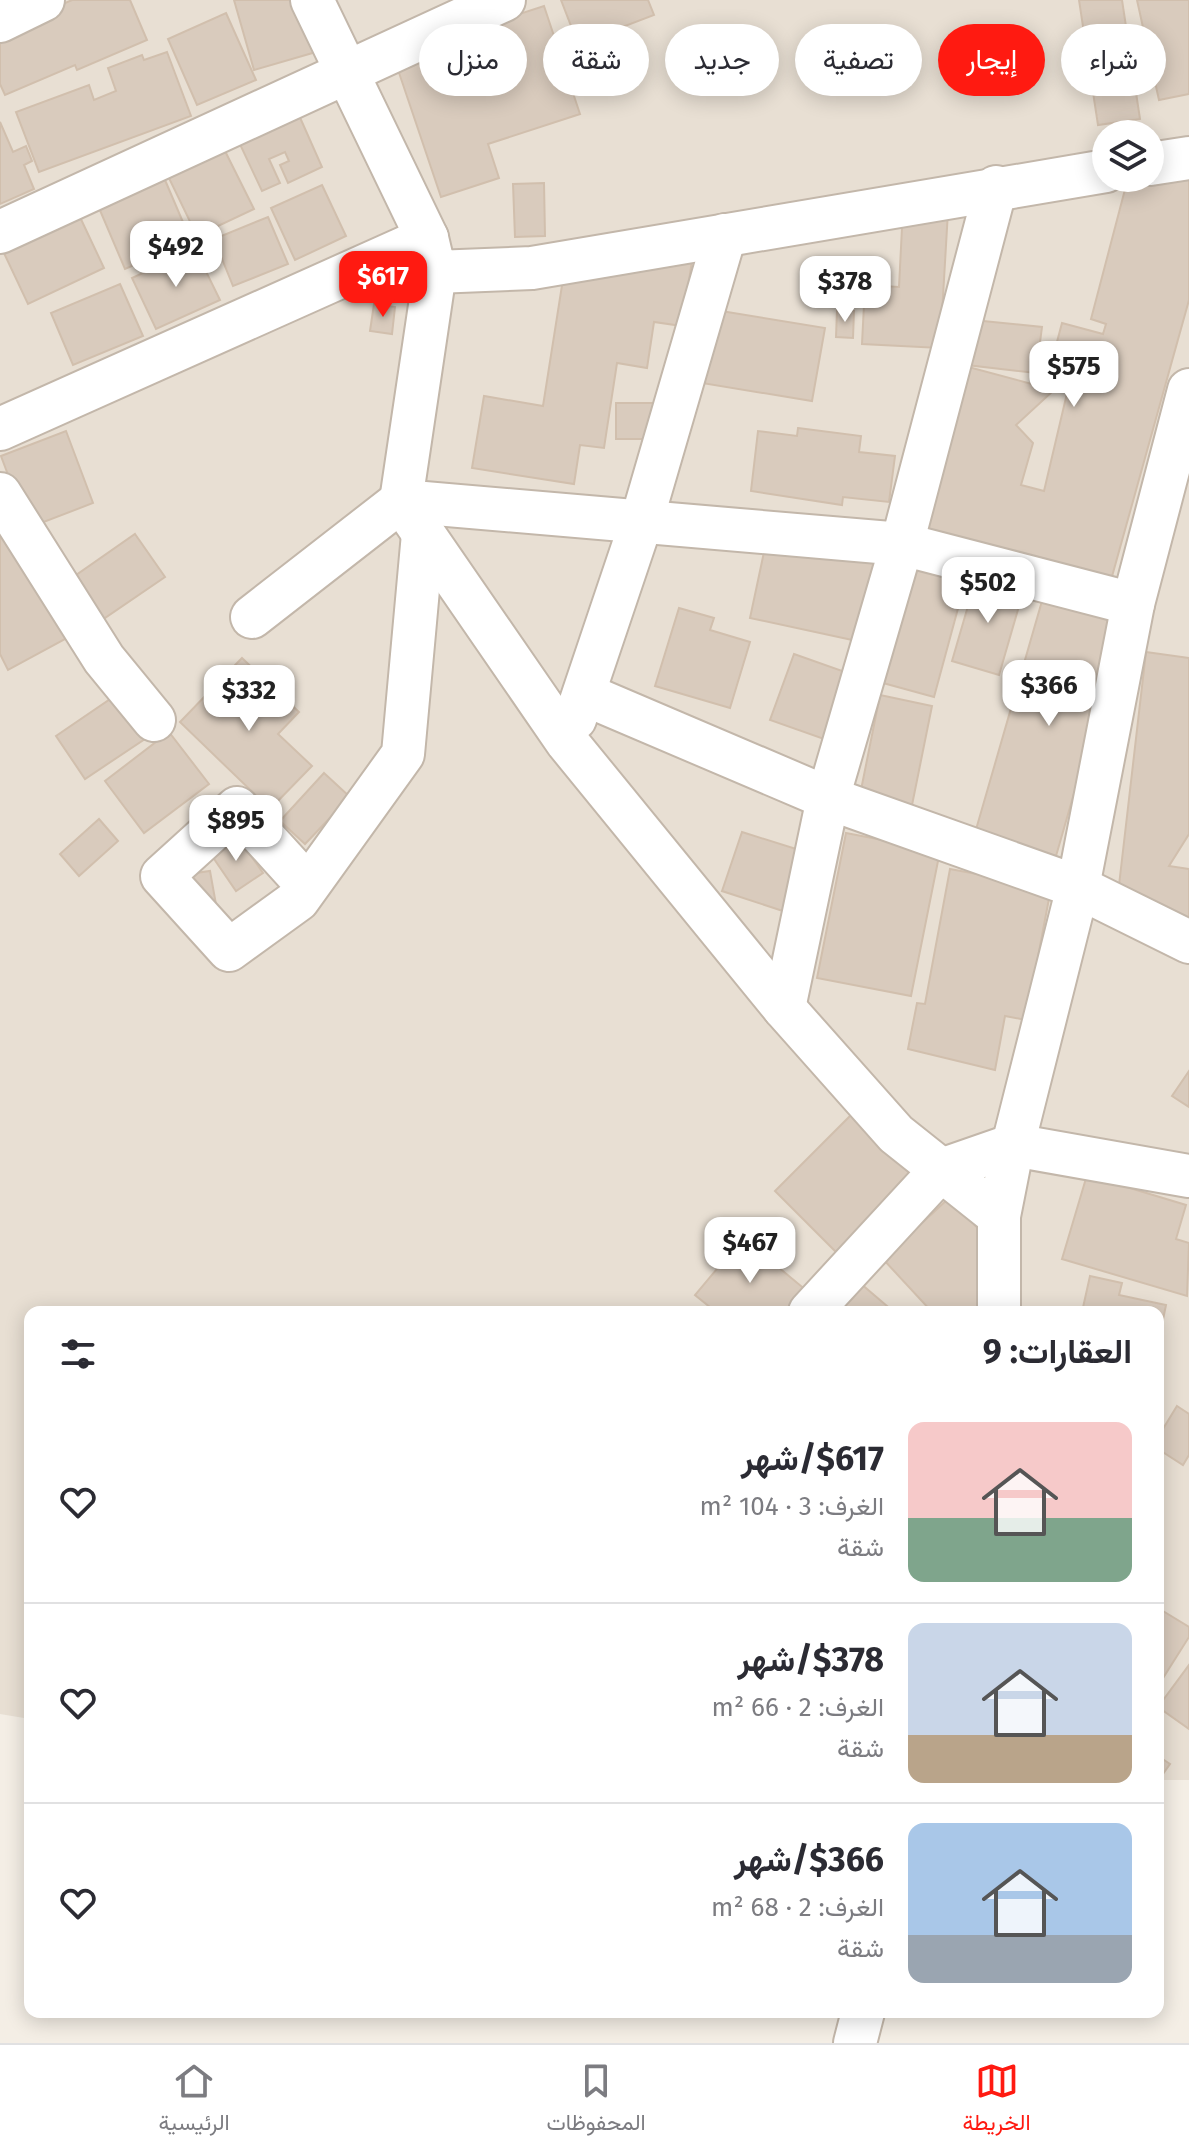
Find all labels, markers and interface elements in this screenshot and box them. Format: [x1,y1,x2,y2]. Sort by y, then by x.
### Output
chip: منزل [419,24,527,96]
chip: شقة [543,24,649,96]
chip: جديد [665,24,779,96]
chip: تصفية [795,24,922,96]
chip: إيجار [938,24,1045,96]
chip: شراء [1061,24,1166,96]
map controls [1092,120,1164,192]
button: layers [1092,120,1164,192]
pin: $492 [129,221,223,289]
text: $492 [148,231,204,262]
pin: $617 [336,251,430,319]
pin: $378 [798,256,892,324]
text: $617 [357,261,409,292]
text: $378 [818,266,872,297]
pin: $575 [1027,341,1121,409]
text: $575 [1047,351,1101,382]
pin: $502 [941,557,1035,625]
text: $502 [960,567,1016,598]
pin: $366 [1002,660,1096,728]
pin: $332 [202,665,296,733]
text: $366 [1020,670,1078,701]
text: $332 [222,675,276,706]
pin: $895 [189,795,283,863]
text: $895 [207,805,265,836]
pin: $467 [703,1217,797,1285]
text: $467 [722,1227,778,1258]
text: العقارات: 9 [983,1331,1132,1372]
icon: filters [56,1332,100,1376]
text: $617/شهر [741,1438,884,1479]
icon: home [972,1454,1068,1550]
icon: heart [56,1480,100,1524]
text: الغرف: 3 · 104 m² [700,1491,884,1522]
text: شقة [837,1532,884,1563]
text: $378/شهر [737,1639,884,1680]
icon: home [972,1655,1068,1751]
icon: heart [56,1681,100,1725]
text: الغرف: 2 · 66 m² [712,1692,884,1723]
text: شقة [837,1733,884,1764]
text: $366/شهر [734,1839,884,1880]
icon: home [972,1855,1068,1951]
icon: heart [56,1881,100,1925]
text: الغرف: 2 · 68 m² [711,1892,884,1923]
text: شقة [837,1933,884,1964]
tab: الرئيسية [158,2059,230,2142]
tab: المحفوظات [546,2059,646,2142]
tab: الخريطة [963,2059,1031,2142]

